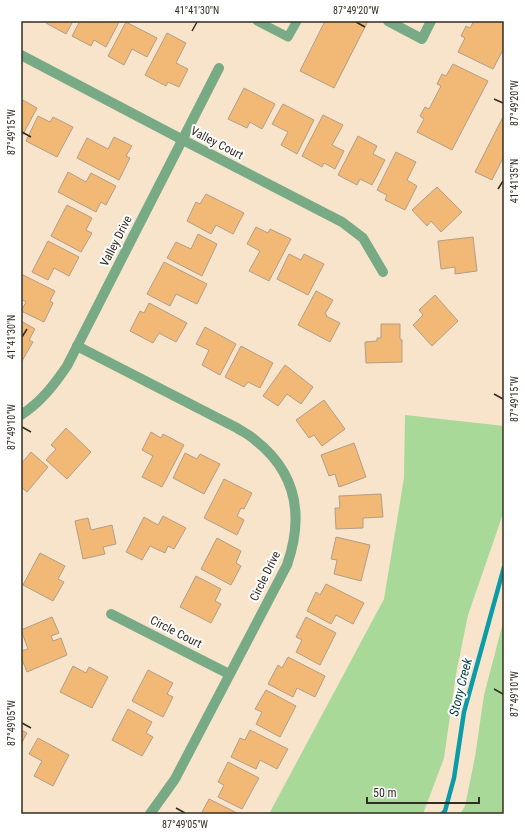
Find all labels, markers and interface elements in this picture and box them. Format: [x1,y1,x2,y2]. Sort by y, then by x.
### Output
text: 41°41'30"N [175,5,219,16]
text: 87°49'20"W [333,5,379,16]
text: 87°49'20"W [509,80,520,126]
text: 87°49'15"W [6,109,17,155]
street label: Valley Court [188,124,246,162]
text: 41°41'35"N [509,159,520,203]
street label: Valley Drive [97,213,135,269]
text: 41°41'30"N [6,315,17,359]
text: 87°49'15"W [509,376,520,422]
text: 87°49'10"W [6,404,17,450]
street label: Circle Drive [247,548,283,603]
street label: Circle Court [148,613,204,651]
water label: Stony Creek [446,656,475,718]
text: 87°49'10"W [509,671,520,717]
text: 87°49'05"W [6,700,17,746]
scale bar [367,779,479,805]
text: 50 m [373,786,397,800]
text: 87°49'05"W [162,819,208,830]

